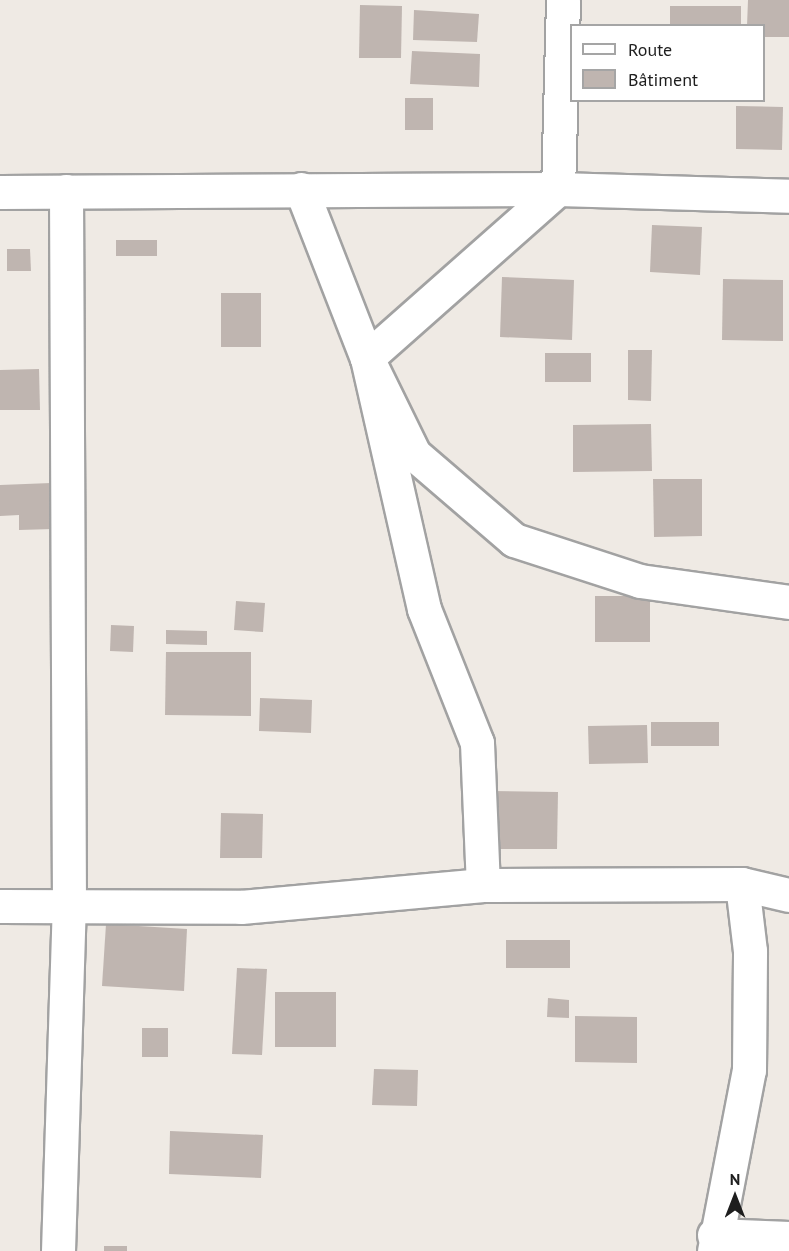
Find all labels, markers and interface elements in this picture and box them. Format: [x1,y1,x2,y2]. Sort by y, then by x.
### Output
legend [570,24,765,102]
text: Route [628,38,672,61]
text: Bâtiment [628,68,698,91]
north arrow [705,1167,765,1227]
text: N [730,1169,740,1189]

